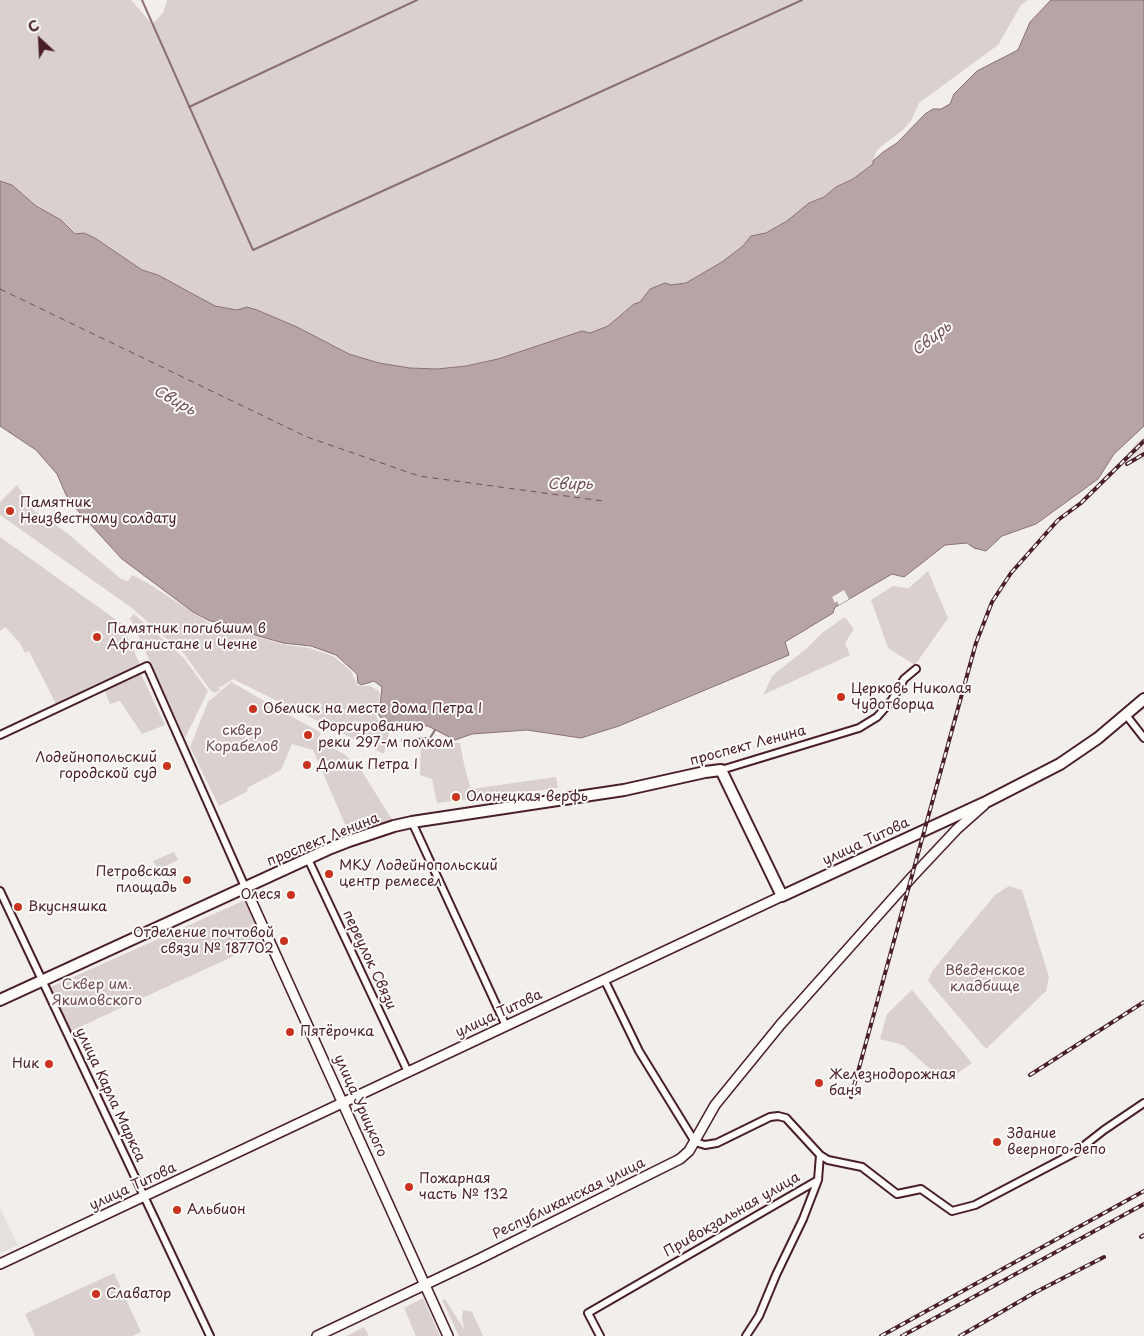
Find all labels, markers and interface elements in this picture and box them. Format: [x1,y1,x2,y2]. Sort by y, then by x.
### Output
text: С [24,14,43,38]
north arrow [15,15,65,65]
water label: Свирь [909,318,955,360]
water label: Свирь [150,382,198,420]
water label: Свирь [547,476,593,494]
place label: Памятник Неизвестному солдату [20,495,176,528]
marker: Памятник Неизвестному солдату [4,505,16,517]
place label: Памятник погибшим в Афганистане и Чечне [107,621,266,654]
marker: Памятник погибшим в Афганистане и Чечне [91,631,103,643]
place label: Церковь Николая Чудотворца [851,681,972,714]
marker: Церковь Николая Чудотворца [835,691,847,703]
place label: Обелиск на месте дома Петра I [263,701,482,717]
marker: Обелиск на месте дома Петра I [247,703,259,715]
place label: Форсированию реки 297-м полком [318,719,454,752]
street label: проспект Ленина [688,722,808,770]
park label: сквер Корабелов [206,723,278,756]
marker: Форсированию реки 297-м полком [302,729,314,741]
place label: Лодейнопольский городской суд [35,750,157,782]
place label: Домик Петра I [317,757,418,773]
marker: Домик Петра I [301,759,313,771]
marker: Лодейнопольский городской суд [161,760,173,772]
place label: Олонецкая верфь [466,789,588,805]
marker: Олонецкая верфь [450,791,462,803]
street label: проспект Ленина [264,810,382,870]
street label: улица Титова [820,815,912,869]
place label: МКУ Лодейнопольский центр ремесел [339,858,498,890]
place label: Петровская площадь [96,864,177,896]
marker: МКУ Лодейнопольский центр ремесел [323,868,335,880]
marker: Петровская площадь [181,874,193,886]
place label: Олеся [241,887,281,903]
marker: Олеся [285,889,297,901]
place label: Вкусняшка [28,899,107,915]
marker: Вкусняшка [12,901,24,913]
street label: переулок Связи [339,907,399,1013]
place label: Отделение почтовой связи № 187702 [133,925,274,958]
marker: Отделение почтовой связи № 187702 [278,935,290,947]
park label: Введенское кладбище [945,963,1025,996]
park label: Сквер им. Якимовского [52,977,142,1010]
street label: улица Титова [453,987,545,1041]
place label: Пятёрочка [300,1024,374,1040]
street label: улица Карла Маркса [71,1025,149,1165]
marker: Пятёрочка [284,1026,296,1038]
street label: улица Урицкого [330,1052,390,1160]
place label: Ник [12,1056,39,1072]
marker: Ник [43,1058,55,1070]
place label: Железнодорожная баня [829,1067,956,1100]
marker: Железнодорожная баня [813,1077,825,1089]
place label: Здание веерного депо [1007,1126,1106,1158]
marker: Здание веерного депо [991,1136,1003,1148]
street label: Республиканская улица [490,1155,648,1243]
street label: улица Титова [87,1160,179,1214]
street label: Привокзальная улица [661,1169,803,1261]
place label: Пожарная часть № 132 [419,1171,509,1204]
marker: Пожарная часть № 132 [403,1181,415,1193]
place label: Альбион [187,1202,246,1218]
marker: Альбион [171,1204,183,1216]
place label: Славатор [106,1286,171,1302]
marker: Славатор [90,1288,102,1300]

